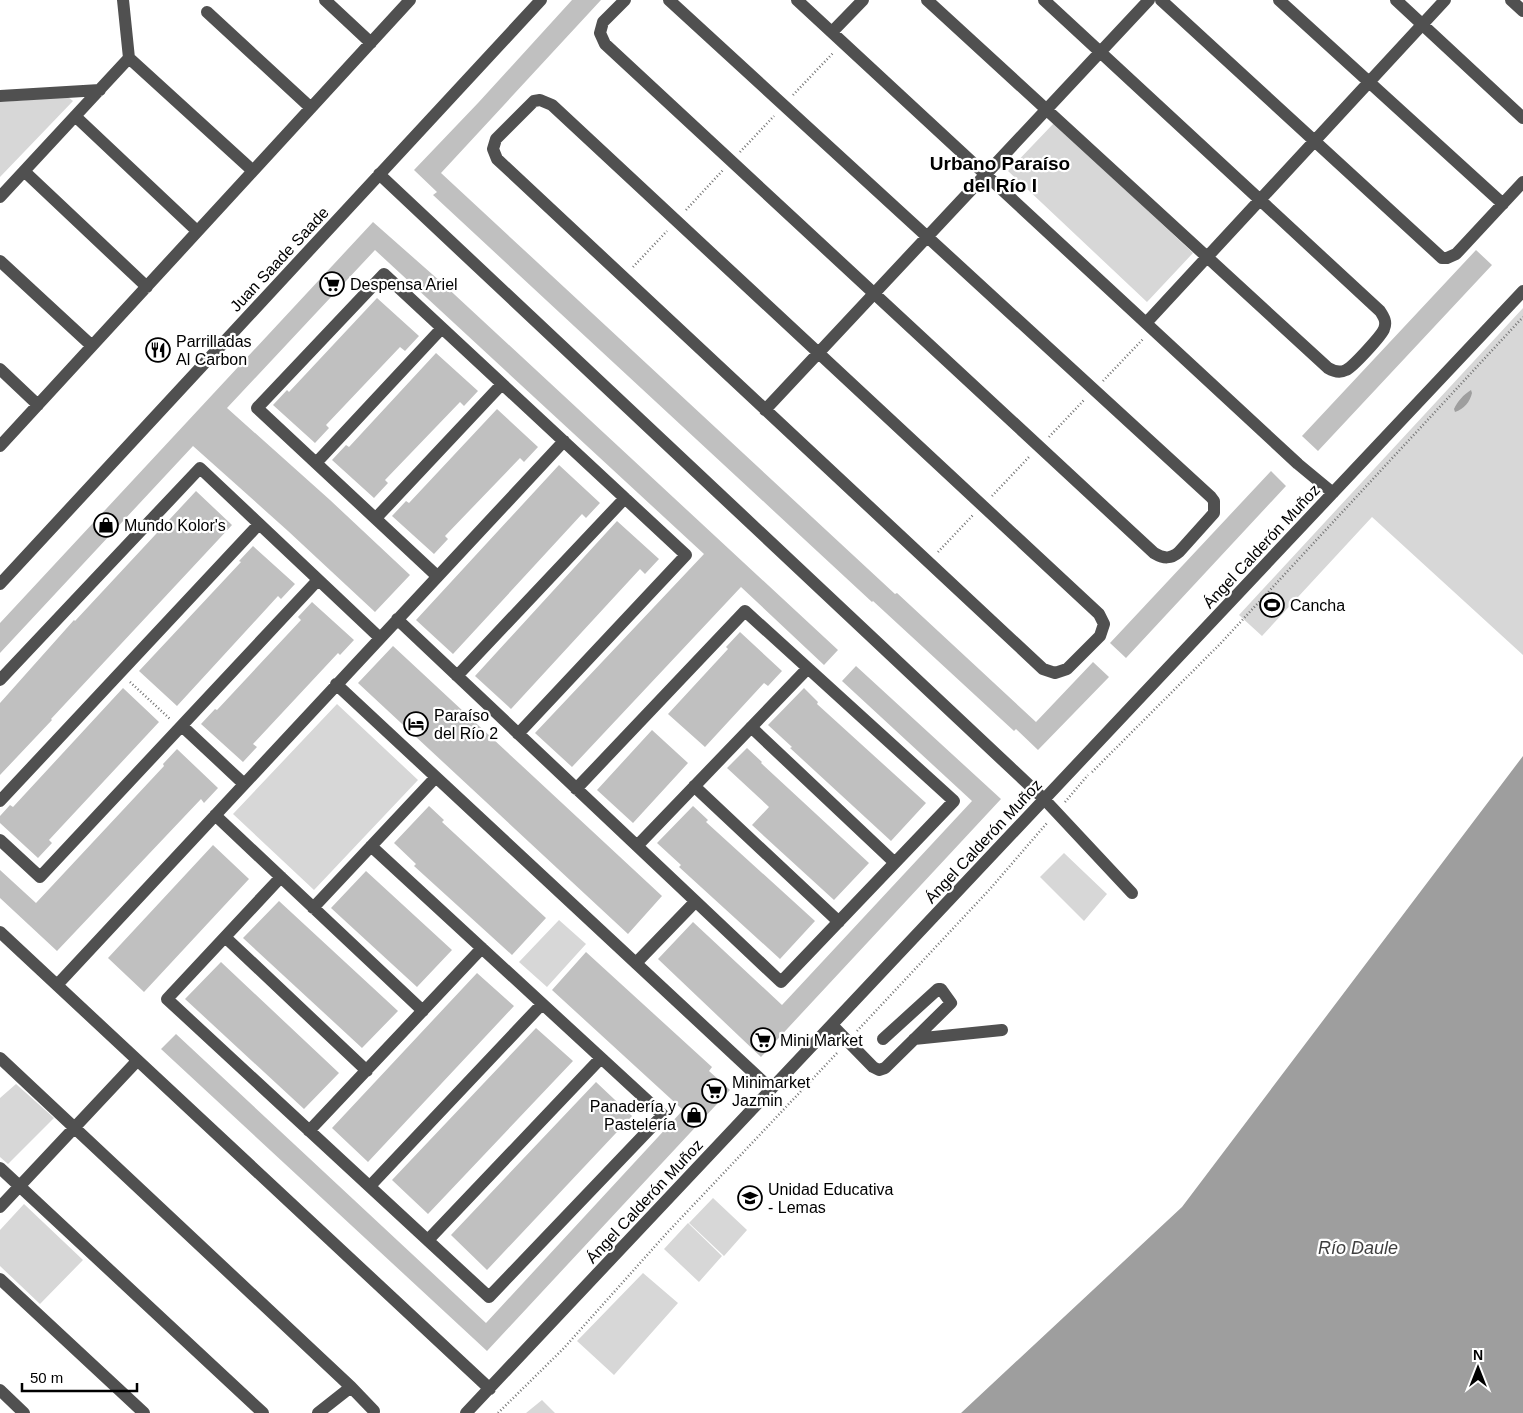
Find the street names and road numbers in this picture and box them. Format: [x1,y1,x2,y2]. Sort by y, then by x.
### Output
street label: Juan Saade Saade [227,204,332,315]
street label: Ángel Calderón Muñoz [1199,480,1323,612]
street label: Ángel Calderón Muñoz [921,775,1045,907]
street label: Ángel Calderón Muñoz [582,1135,706,1267]

